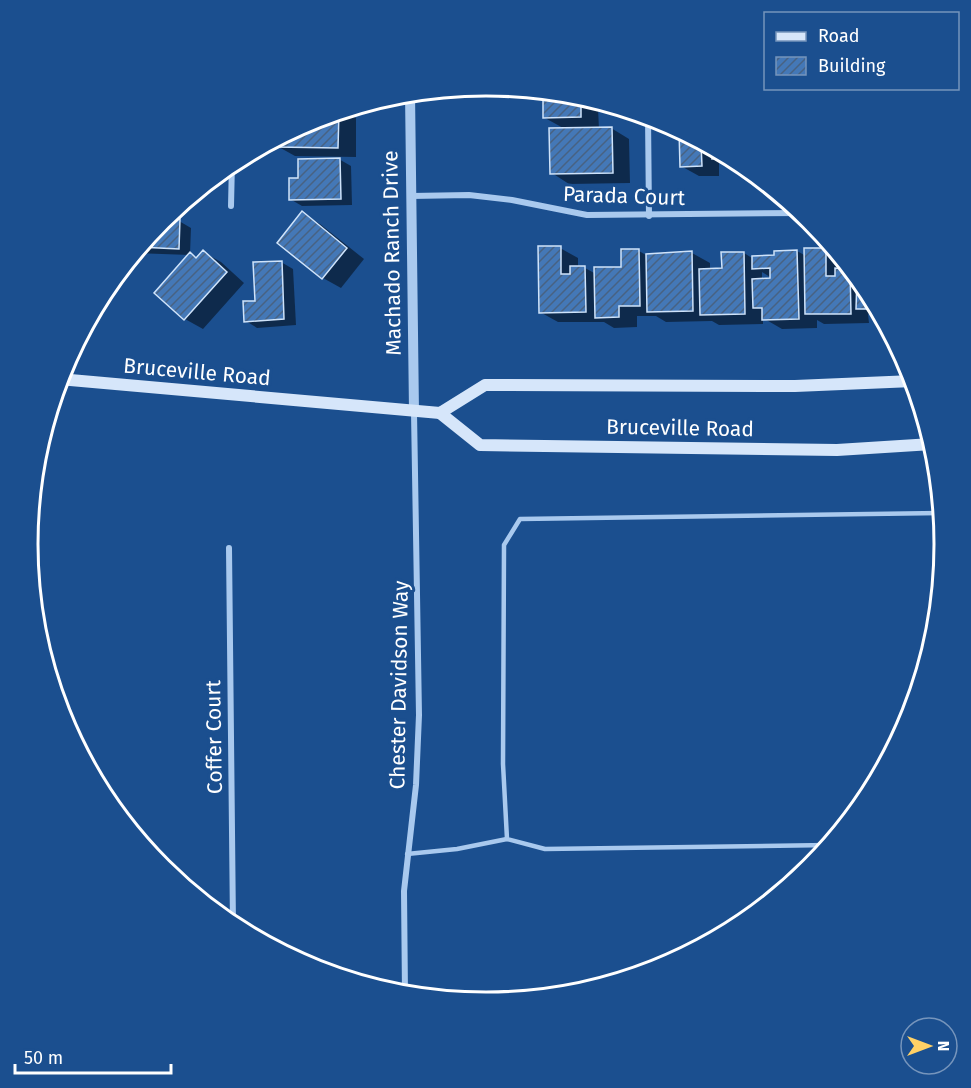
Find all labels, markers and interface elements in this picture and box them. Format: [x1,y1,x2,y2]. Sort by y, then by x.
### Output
legend [764,12,959,90]
text: Road [818,25,860,47]
text: Building [818,55,886,77]
street label: Machado Ranch Drive [377,150,407,356]
street label: Parada Court [562,181,686,211]
street label: Bruceville Road [122,353,272,391]
street label: Bruceville Road [606,414,754,442]
street label: Chester Davidson Way [384,580,414,790]
street label: Coffer Court [200,679,228,794]
north arrow [899,1016,959,1076]
scale bar [15,1037,171,1075]
text: N [934,1041,953,1051]
text: 50 m [24,1047,63,1069]

